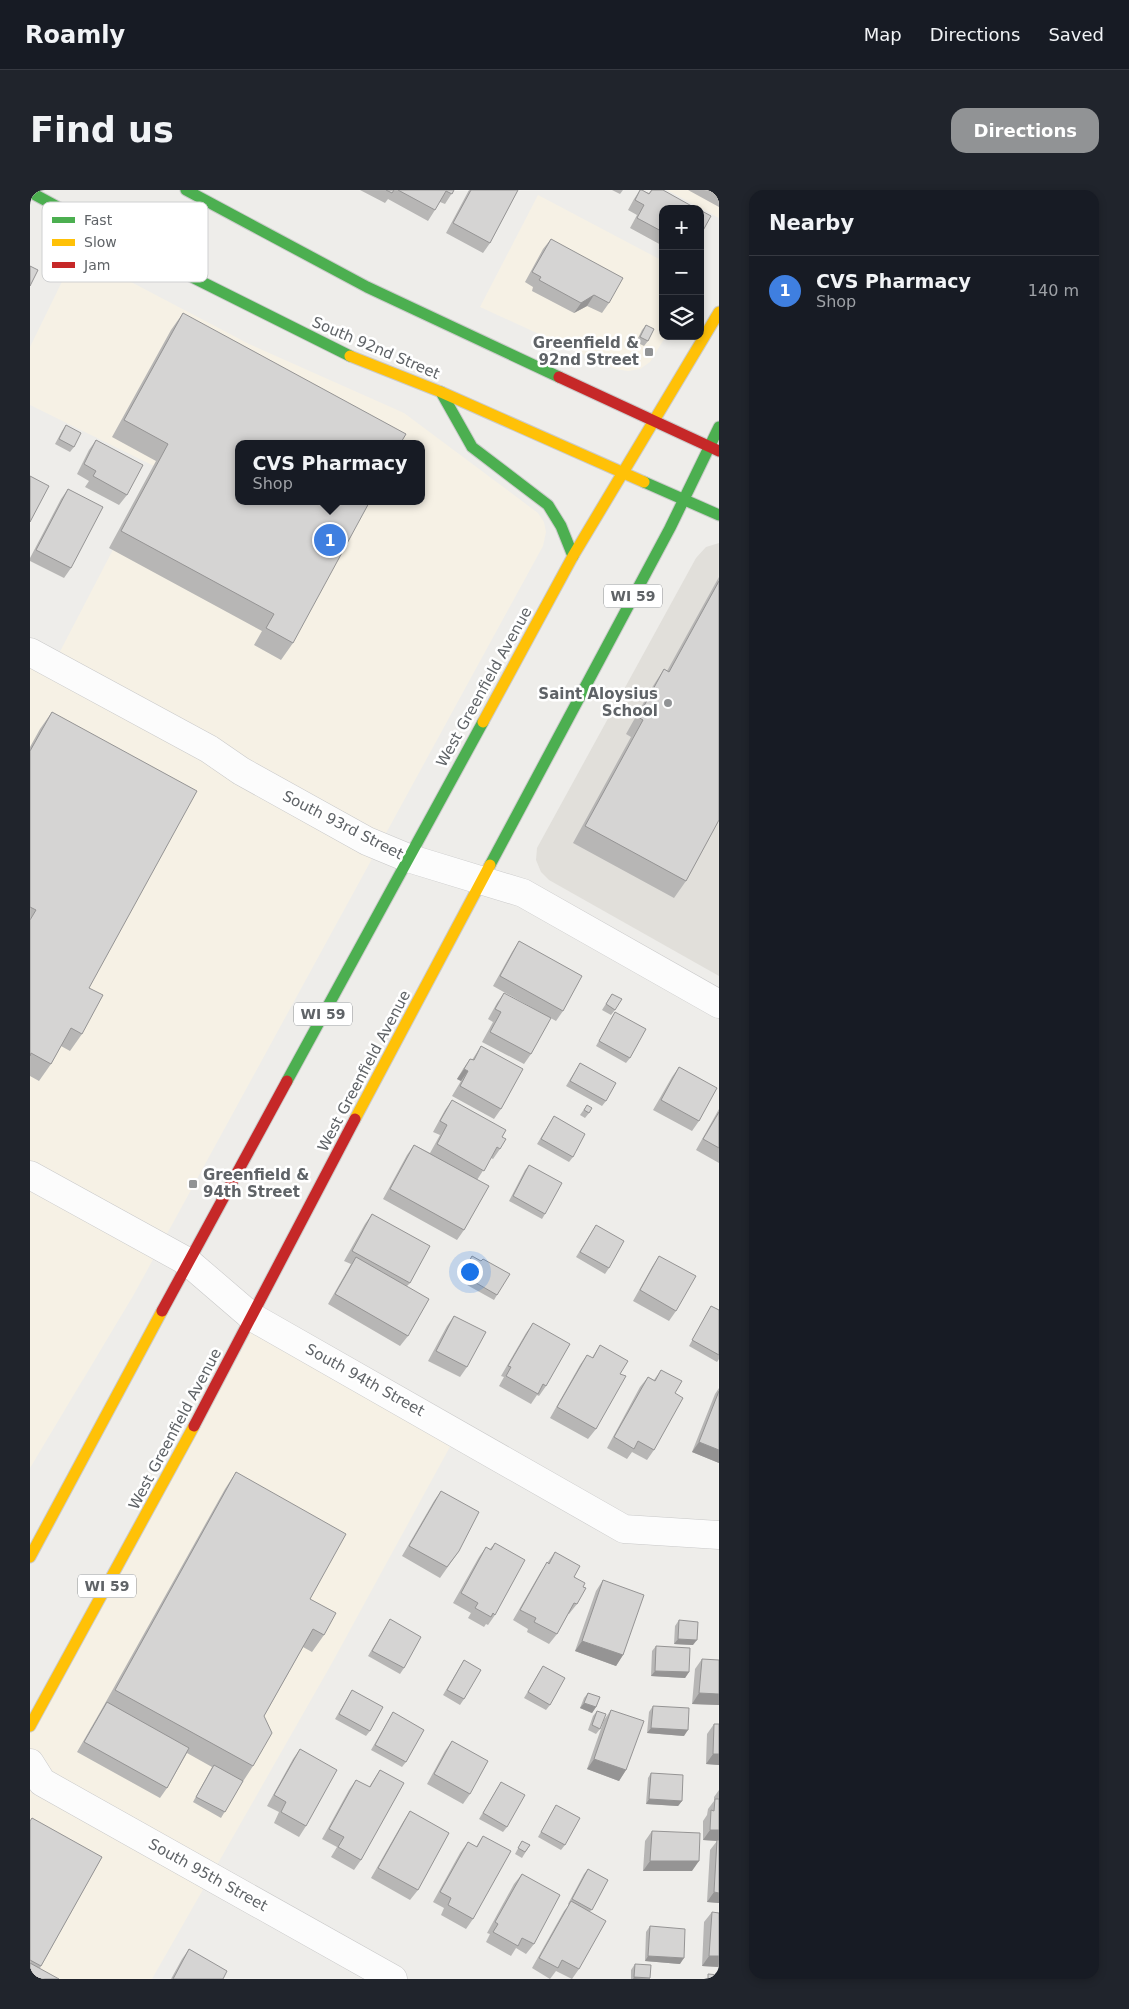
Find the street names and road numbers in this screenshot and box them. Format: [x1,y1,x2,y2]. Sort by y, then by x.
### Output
street label: South 92nd Street [310,313,443,383]
road number: WI 59 [604,584,662,608]
street label: West Greenfield Avenue [433,604,535,770]
street label: South 93rd Street [280,787,407,863]
street label: West Greenfield Avenue [314,987,414,1155]
road number: WI 59 [294,1002,352,1026]
street label: South 94th Street [302,1340,428,1420]
street label: West Greenfield Avenue [125,1345,225,1513]
road number: WI 59 [78,1574,136,1598]
street label: South 95th Street [145,1835,271,1915]

